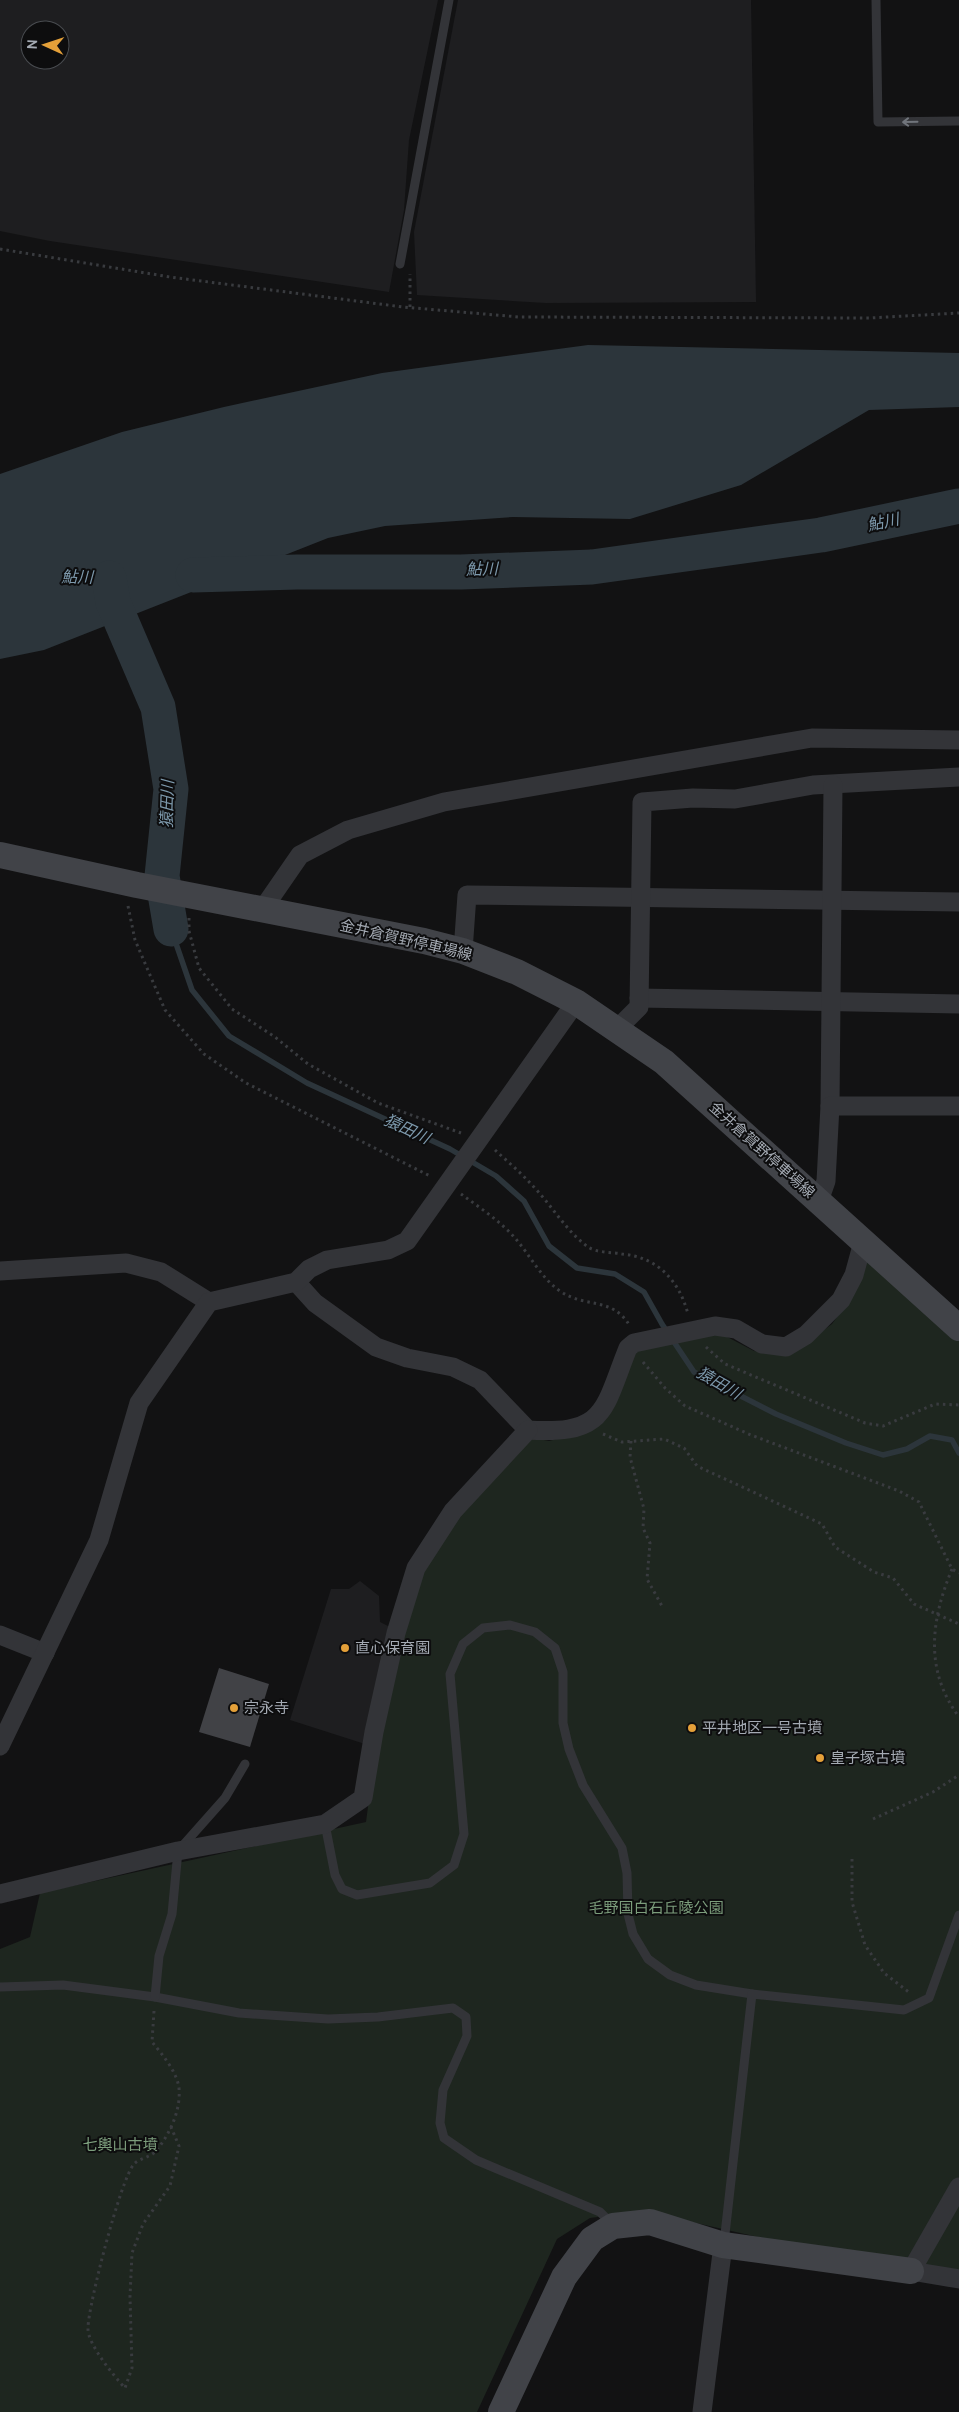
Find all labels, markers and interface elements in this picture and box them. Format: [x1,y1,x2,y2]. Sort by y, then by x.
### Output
north arrow [20,20,70,70]
text: N [23,39,41,50]
one-way arrow [903,117,919,127]
water label: 鮎川 [865,509,903,535]
water label: 鮎川 [466,559,500,579]
water label: 鮎川 [61,567,95,587]
water label: 猿田川 [157,778,177,828]
street label: 金井倉賀野停車場線 [338,916,474,964]
street label: 金井倉賀野停車場線 [706,1098,818,1202]
water label: 猿田川 [381,1110,435,1149]
water label: 猿田川 [693,1363,746,1404]
place label: 直心保育園 [355,1639,430,1657]
marker: 直心保育園 [339,1642,351,1654]
place label: 宗永寺 [244,1699,289,1717]
marker: 宗永寺 [228,1702,240,1714]
place label: 平井地区一号古墳 [702,1719,822,1737]
marker: 平井地区一号古墳 [686,1722,698,1734]
place label: 皇子塚古墳 [830,1749,905,1767]
marker: 皇子塚古墳 [814,1752,826,1764]
park label: 毛野国白石丘陵公園 [588,1899,724,1917]
park label: 七輿山古墳 [82,2136,158,2154]

